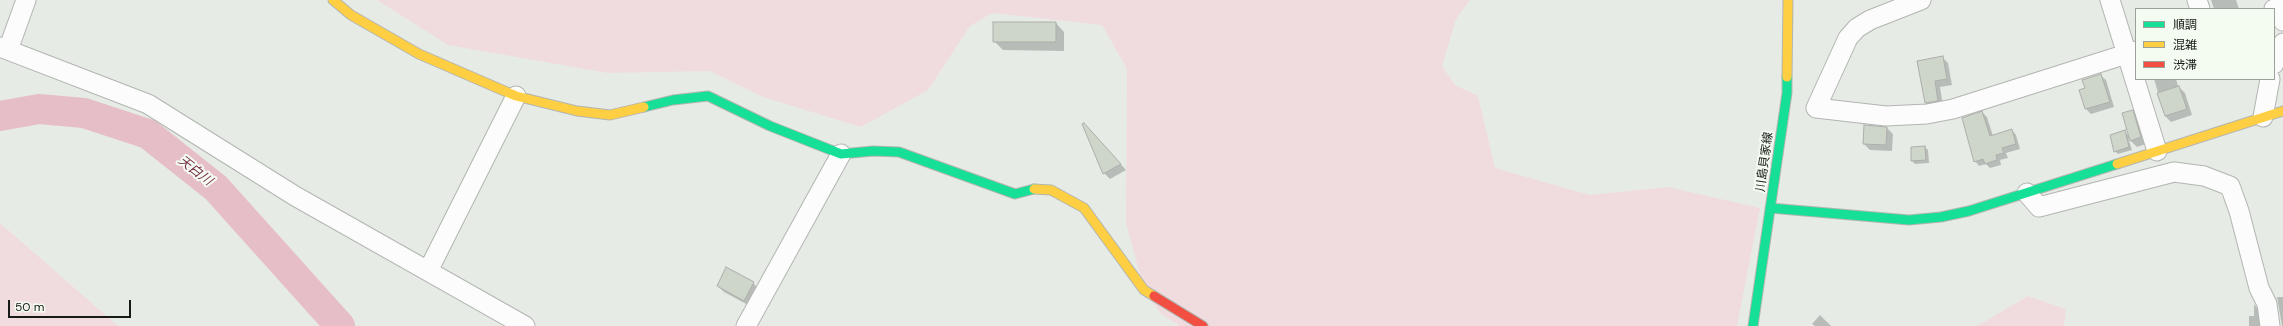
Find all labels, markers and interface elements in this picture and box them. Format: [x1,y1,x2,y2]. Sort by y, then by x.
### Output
legend [2135,8,2275,80]
text: 順調 [2173,17,2197,33]
text: 混雑 [2173,37,2197,53]
text: 渋滞 [2173,57,2197,73]
street label: 川島貝家線 [1754,131,1776,193]
water label: 天白川 [175,153,215,189]
scale bar [10,292,133,318]
text: 50 m [15,299,44,315]

